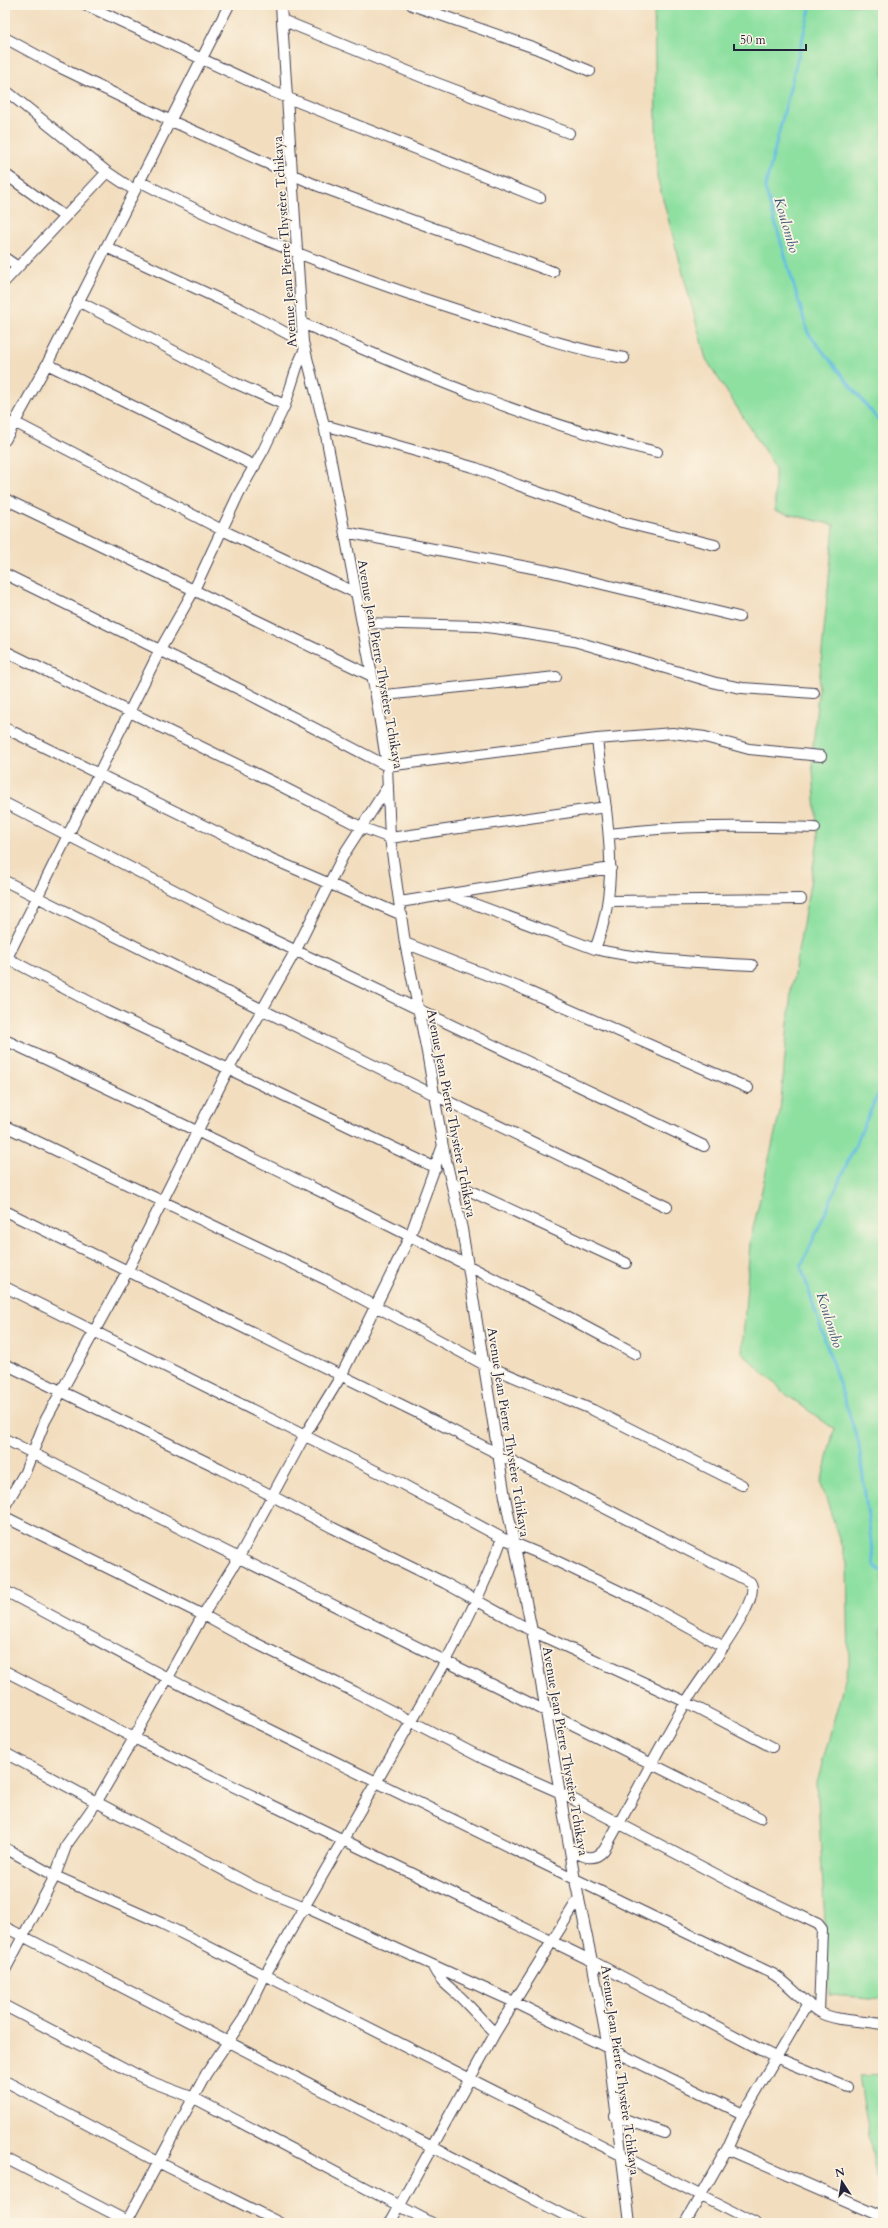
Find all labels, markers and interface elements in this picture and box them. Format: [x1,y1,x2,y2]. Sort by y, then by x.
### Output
scale bar [734,26,806,52]
text: 50 m [740,32,767,48]
street label: Avenue Jean Pierre Thystère Tchikaya [269,135,301,348]
water label: Koulombo [769,195,804,256]
street label: Avenue Jean Pierre Thystère Tchikaya [353,558,407,770]
street label: Avenue Jean Pierre Thystère Tchikaya [422,1007,480,1219]
water label: Koulombo [812,1290,848,1351]
street label: Avenue Jean Pierre Thystère Tchikaya [483,1326,534,1539]
street label: Avenue Jean Pierre Thystère Tchikaya [538,1645,592,1857]
street label: Avenue Jean Pierre Thystère Tchikaya [596,1964,644,2177]
north arrow [822,2162,862,2202]
text: N [834,2164,847,2181]

